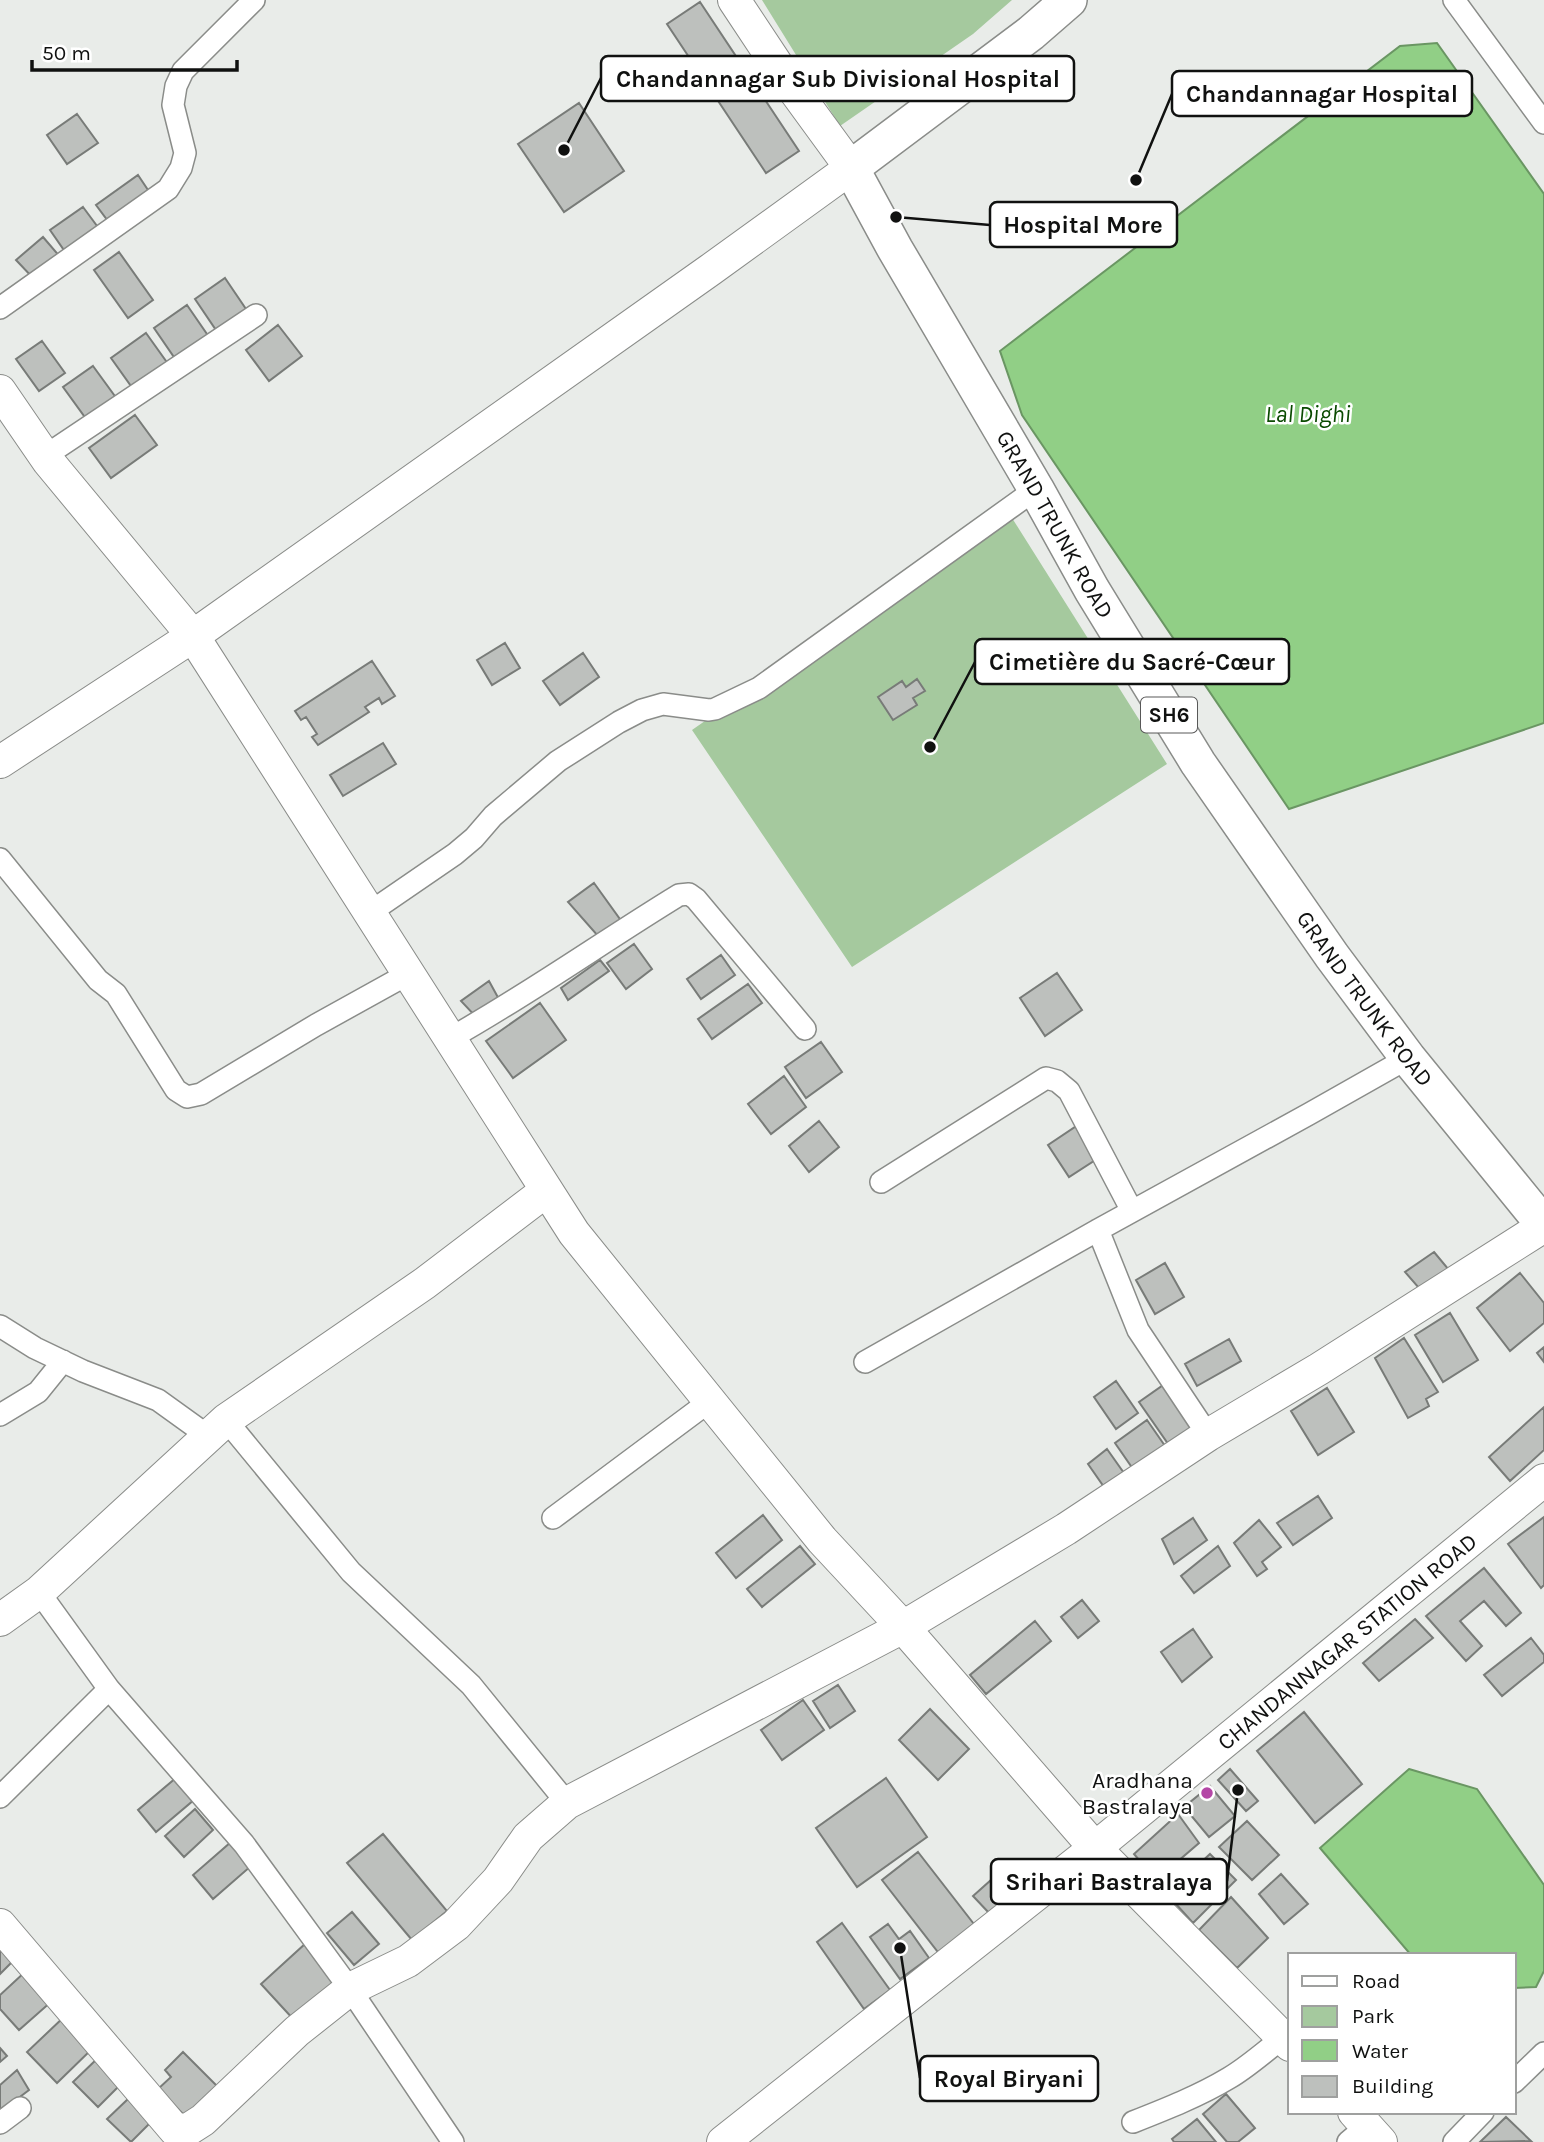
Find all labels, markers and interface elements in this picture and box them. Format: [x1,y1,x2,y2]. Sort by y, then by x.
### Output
scale bar [32,28,236,72]
text: 50 m [42,41,91,65]
callout: Chandannagar Sub Divisional Hospital [601,56,1074,101]
text: Chandannagar Sub Divisional Hospital [616,65,1060,93]
callout: Chandannagar Hospital [1172,71,1472,116]
text: Chandannagar Hospital [1186,80,1458,108]
callout: Hospital More [990,202,1177,247]
text: Hospital More [1003,211,1163,239]
water label: Lal Dighi [1265,400,1351,428]
street label: GRAND TRUNK ROAD [991,426,1119,623]
callout: Cimetière du Sacré-Cœur [975,639,1289,684]
text: Cimetière du Sacré-Cœur [989,648,1276,676]
road number: SH6 [1141,698,1197,732]
street label: GRAND TRUNK ROAD [1291,906,1439,1092]
street label: CHANDANNAGAR STATION ROAD [1212,1528,1482,1756]
place label: Aradhana Bastralaya [1082,1767,1193,1820]
marker: Aradhana Bastralaya [1199,1785,1215,1801]
callout: Srihari Bastralaya [991,1859,1227,1904]
text: Srihari Bastralaya [1005,1868,1213,1896]
legend [1288,1953,1516,2114]
text: Road [1352,1969,1400,1993]
text: Park [1352,2004,1395,2028]
text: Water [1352,2039,1408,2063]
callout: Royal Biryani [920,2056,1098,2101]
text: Royal Biryani [934,2065,1084,2093]
text: Building [1352,2074,1433,2098]

